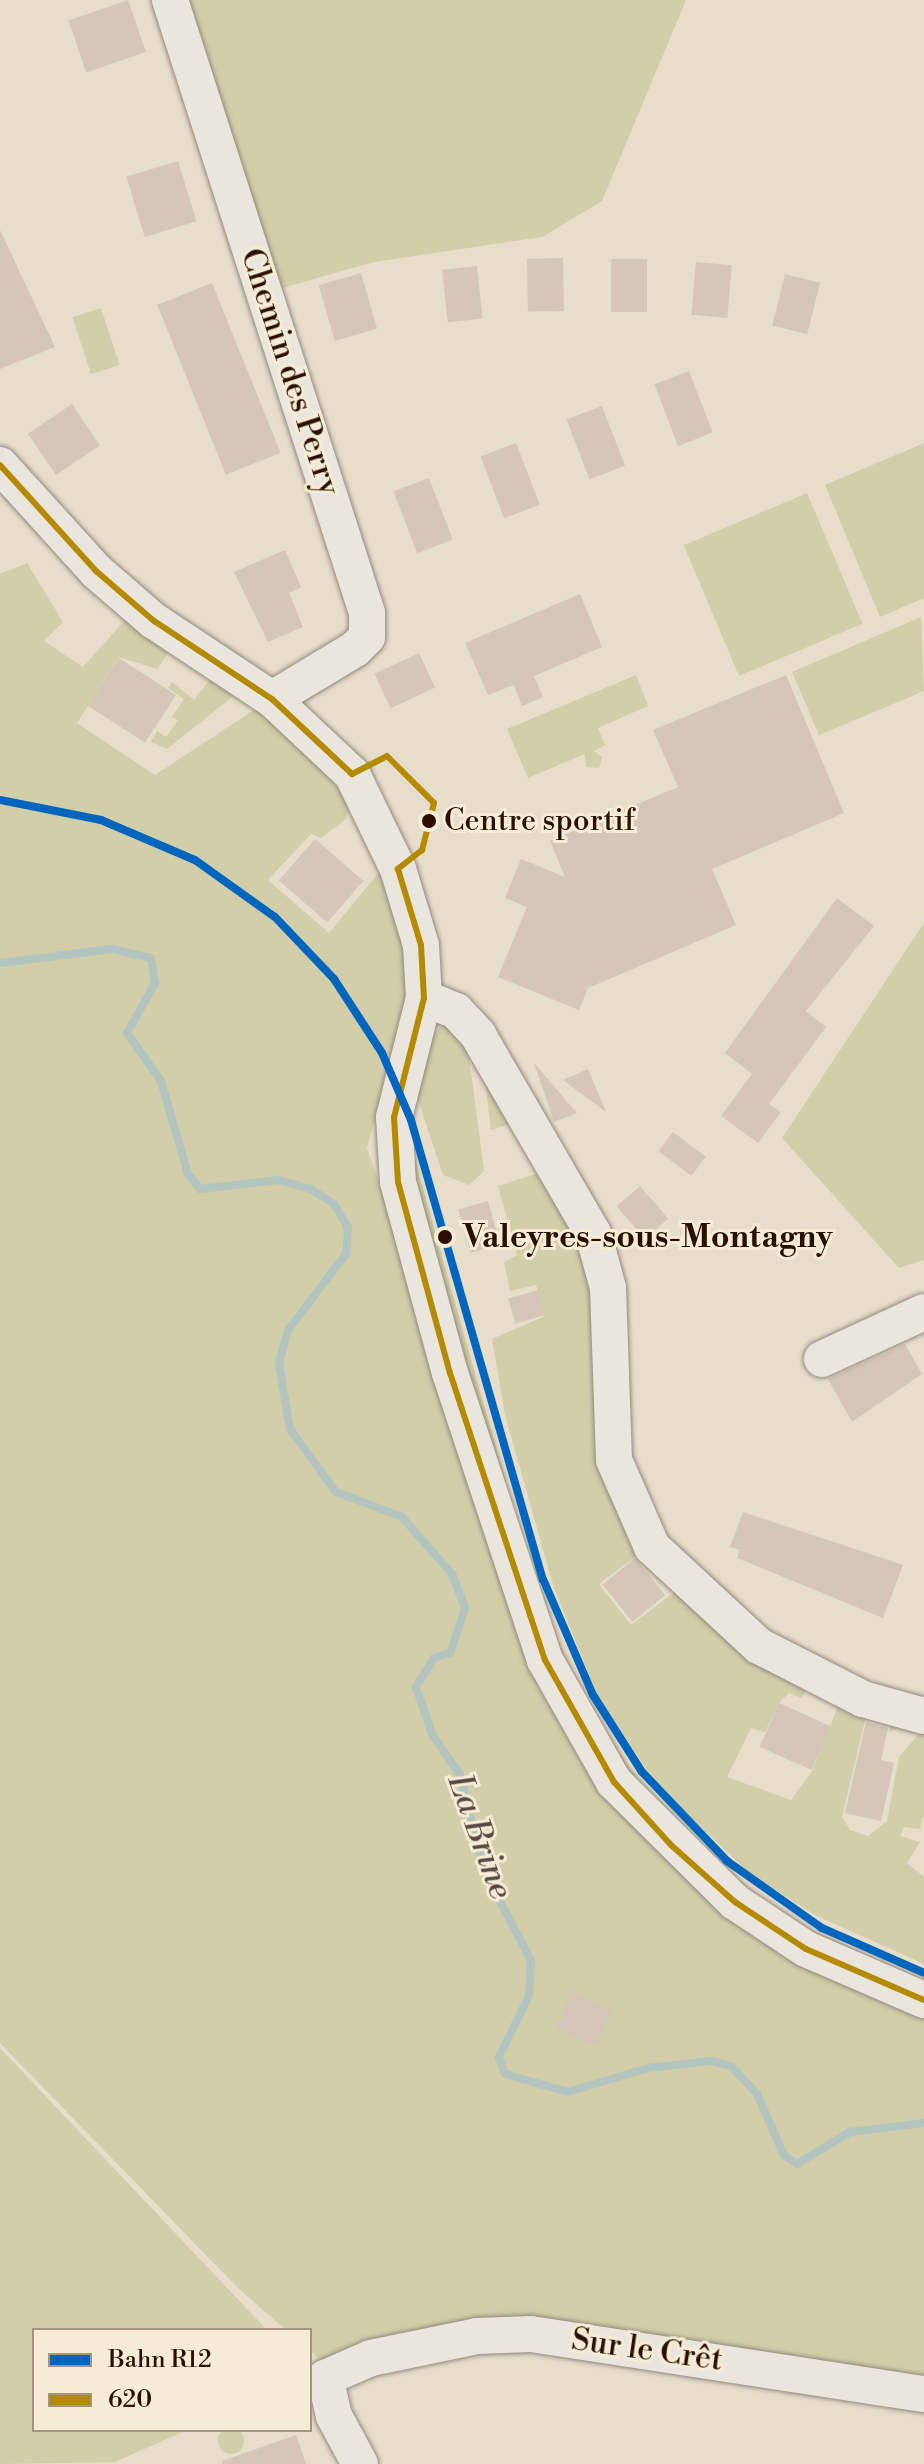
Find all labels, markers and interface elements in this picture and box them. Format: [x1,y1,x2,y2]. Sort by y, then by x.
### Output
street label: Chemin des Perry [232,244,348,500]
place label: Centre sportif [444,803,635,839]
marker: Centre sportif [421,813,437,829]
place label: Valeyres-sous-Montagny [463,1218,833,1256]
marker: Valeyres-sous-Montagny [434,1226,456,1248]
water label: La Brine [438,1769,520,1905]
street label: Sur le Crêt [569,2320,725,2380]
legend [32,2328,312,2432]
text: Bahn R12 [108,2345,212,2375]
text: 620 [108,2385,152,2415]

